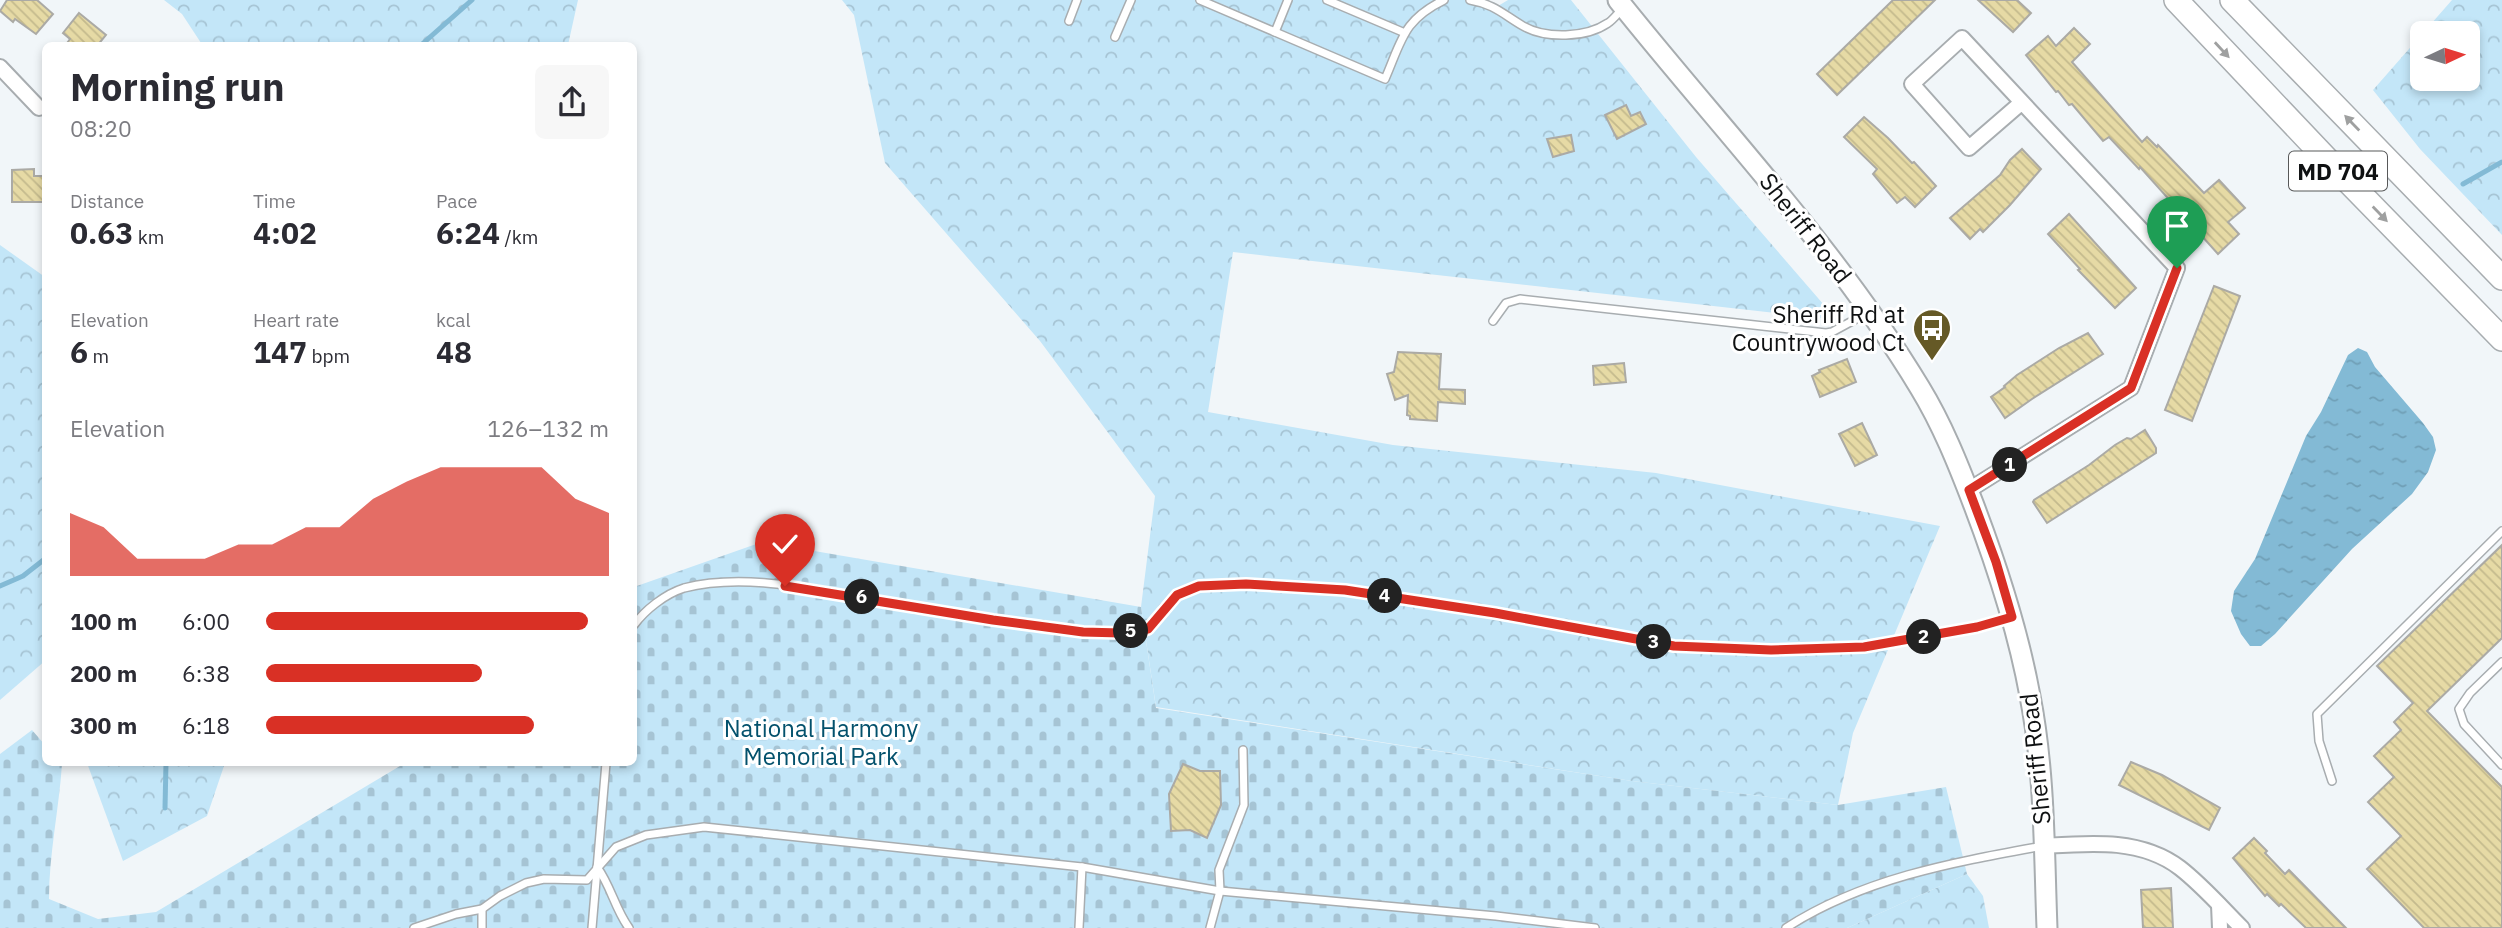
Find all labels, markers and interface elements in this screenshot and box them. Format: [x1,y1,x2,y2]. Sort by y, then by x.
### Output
north arrow [2410,21,2480,91]
map controls [2410,21,2480,91]
one-way arrow [2214,41,2231,58]
text: Morning run [70,62,285,111]
button: share [535,65,609,139]
text: 08:20 [70,113,132,143]
one-way arrow [2345,115,2361,132]
road number: MD 704 [2289,152,2387,190]
street label: Sheriff Road [1753,166,1859,290]
text: Distance [70,189,144,213]
text: Time [253,189,296,213]
text: Pace [436,189,477,213]
pin [2147,196,2207,268]
one-way arrow [2371,205,2387,222]
icon: arrive [2158,207,2196,245]
text: 0.63 [70,213,133,252]
text: 4:02 [253,213,317,252]
text: 6:24 [436,213,500,252]
text: km [133,225,164,249]
text: /km [500,225,538,249]
place label: Sheriff Rd at Countrywood Ct [1732,298,1905,358]
bus stop icon: Sheriff Rd at Countrywood Ct [1911,307,1953,362]
text: Elevation [70,308,149,332]
text: Heart rate [253,308,339,332]
text: kcal [436,308,471,332]
text: 6 [70,332,88,371]
text: 147 [253,332,307,371]
text: 48 [436,332,472,371]
text: m [88,344,109,368]
text: bpm [307,344,350,368]
text: Elevation [70,413,165,443]
text: 126–132 m [487,413,609,443]
pin: 1 [1993,448,2028,482]
text: 1 [2004,452,2015,476]
pin [755,514,815,586]
icon: check [766,525,804,563]
pin: 4 [1368,578,1402,614]
pin: 6 [844,580,880,614]
text: 4 [1379,583,1390,607]
text: 6 [856,584,867,608]
text: 100 m [70,606,137,636]
text: 6:00 [182,606,230,636]
pin: 5 [1114,614,1148,648]
text: 5 [1125,618,1136,642]
pin: 2 [1906,620,1941,654]
pin: 3 [1636,624,1672,660]
text: 2 [1918,624,1929,648]
text: 3 [1648,629,1659,653]
text: 200 m [70,658,137,688]
text: 6:38 [182,658,230,688]
street label: Sheriff Road [2012,692,2058,826]
text: 300 m [70,710,137,740]
text: 6:18 [182,710,230,740]
park label: National Harmony Memorial Park [724,712,918,772]

